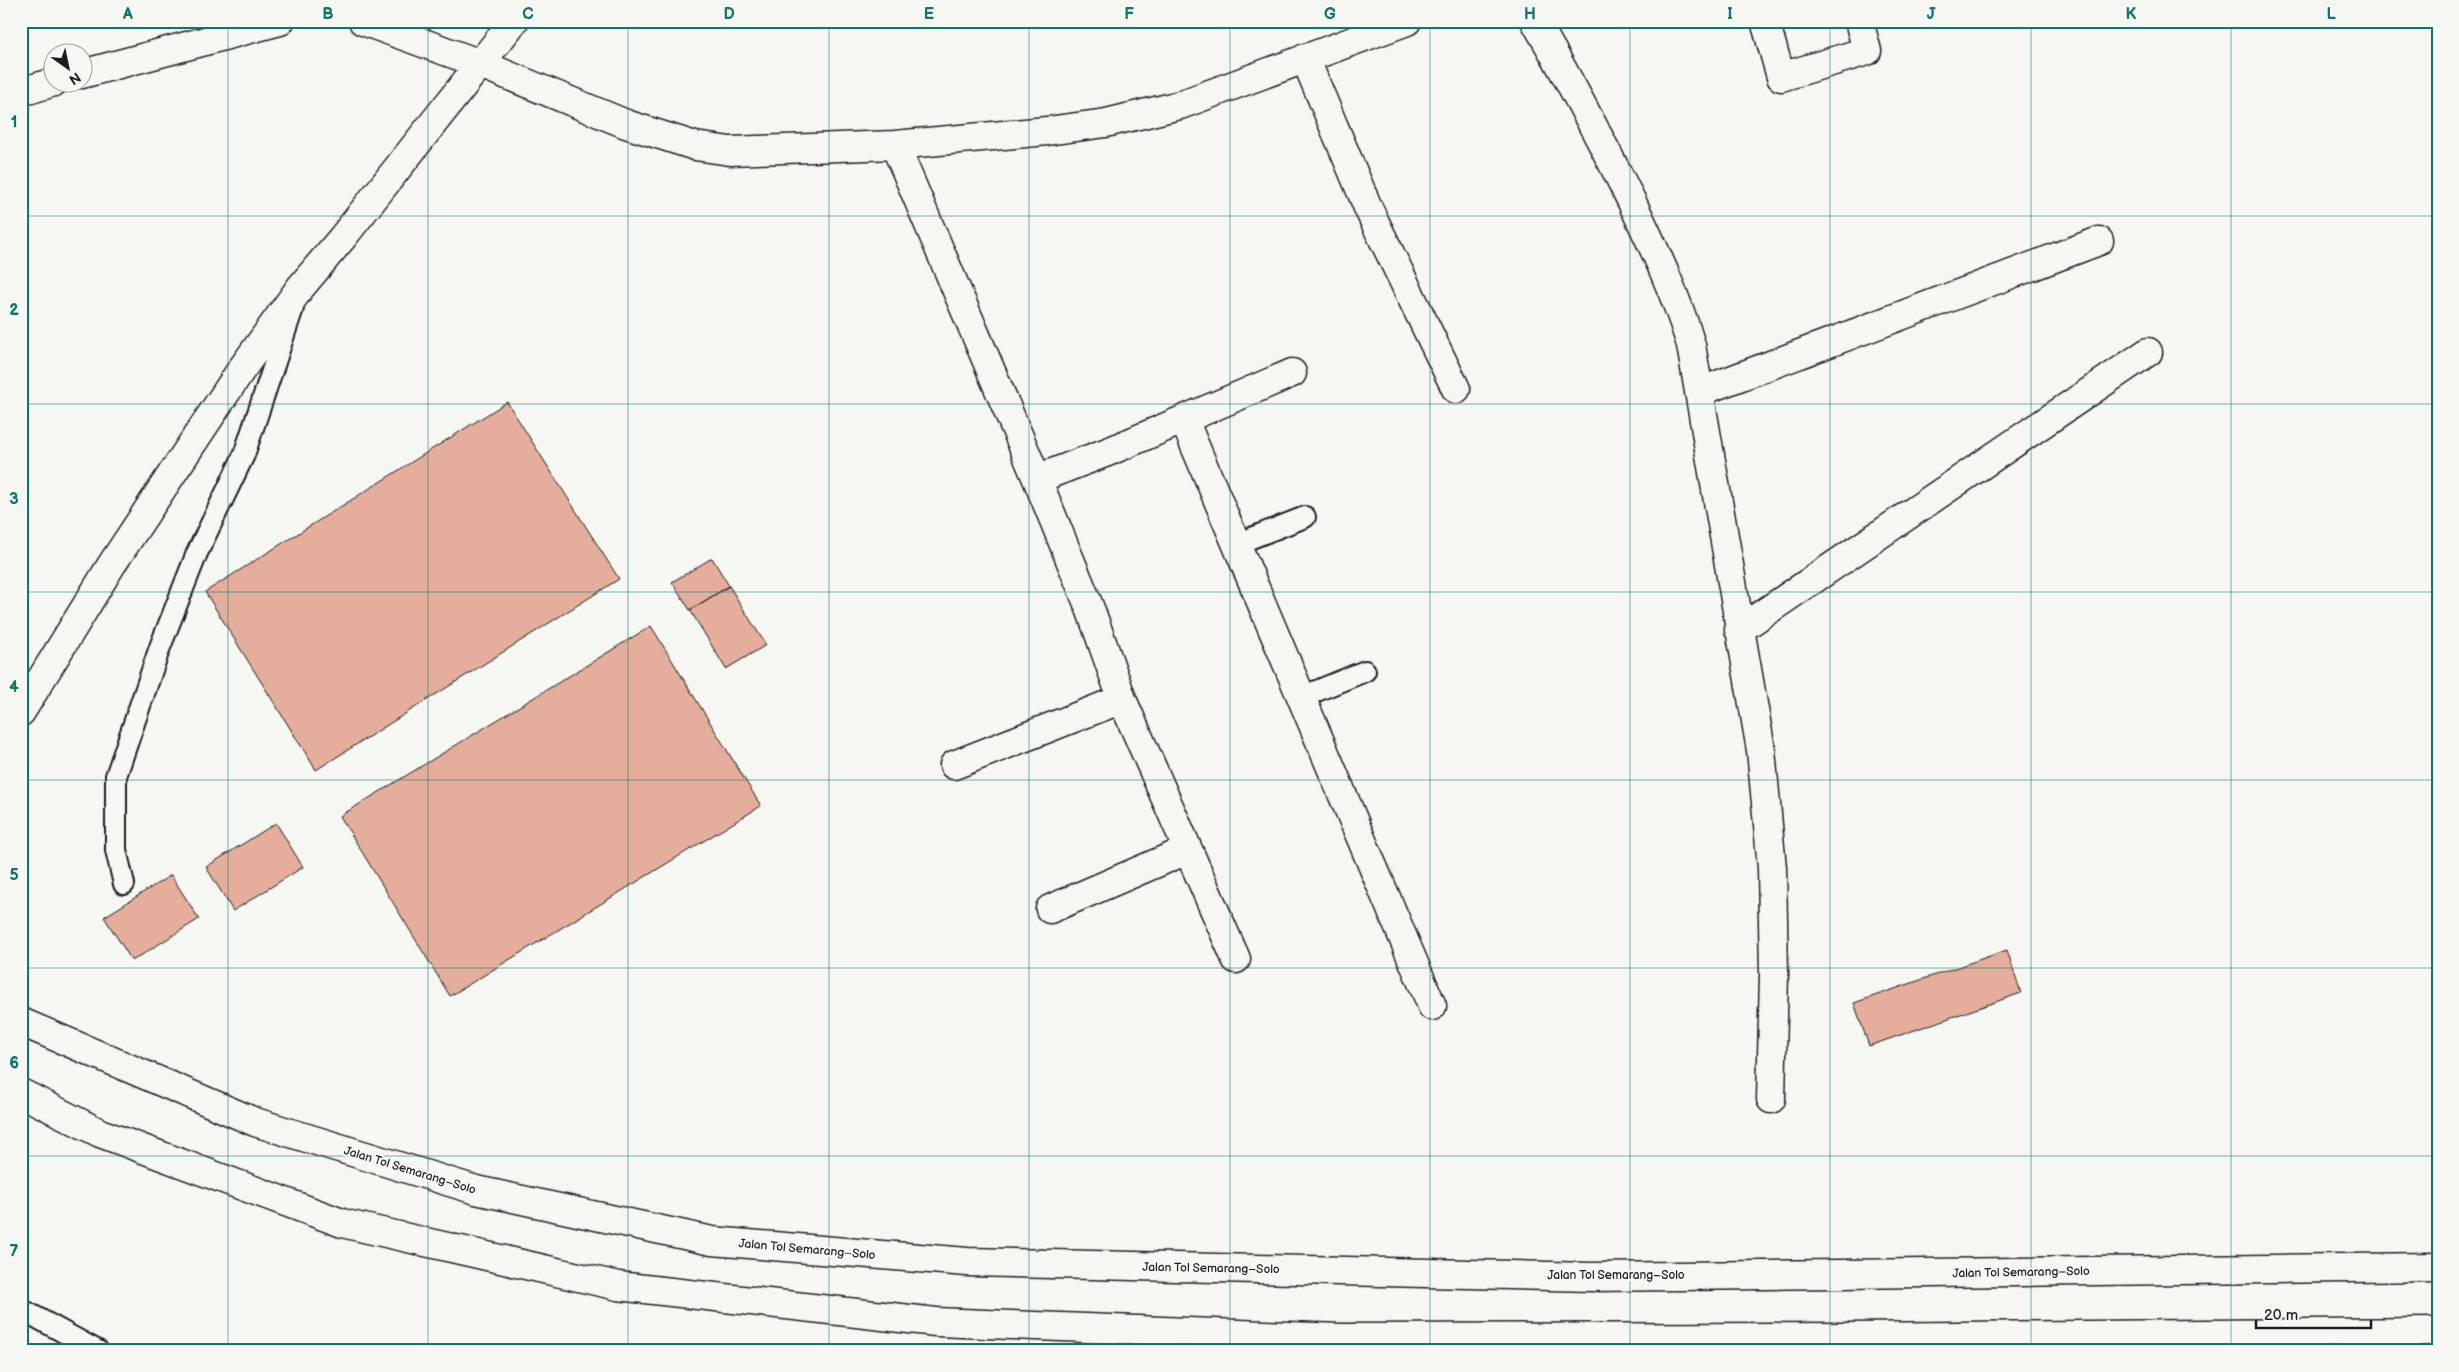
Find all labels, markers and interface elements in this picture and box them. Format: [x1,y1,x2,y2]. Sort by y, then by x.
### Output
text: A [122,5,133,24]
text: B [322,5,334,24]
text: C [522,5,534,24]
text: D [723,5,735,24]
text: E [924,5,934,24]
text: F [1124,5,1134,24]
text: G [1324,5,1336,24]
text: H [1524,5,1536,24]
text: I [1727,5,1733,24]
text: J [1927,5,1936,24]
text: K [2126,5,2137,24]
text: L [2326,5,2336,24]
north arrow [42,42,92,92]
text: N [66,68,84,88]
text: 1 [11,113,17,132]
text: 2 [9,301,19,320]
text: 3 [9,490,19,509]
text: 4 [9,678,19,697]
text: 5 [9,866,19,885]
text: 6 [9,1054,19,1073]
street label: Jalan Tol Semarang–Solo [342,1143,478,1198]
street label: Jalan Tol Semarang–Solo [738,1236,876,1263]
text: 7 [10,1242,19,1261]
street label: Jalan Tol Semarang–Solo [1142,1260,1280,1277]
street label: Jalan Tol Semarang–Solo [1952,1264,2090,1281]
street label: Jalan Tol Semarang–Solo [1547,1268,1685,1283]
scale bar [2256,1297,2372,1329]
text: 20 m [2264,1306,2298,1325]

